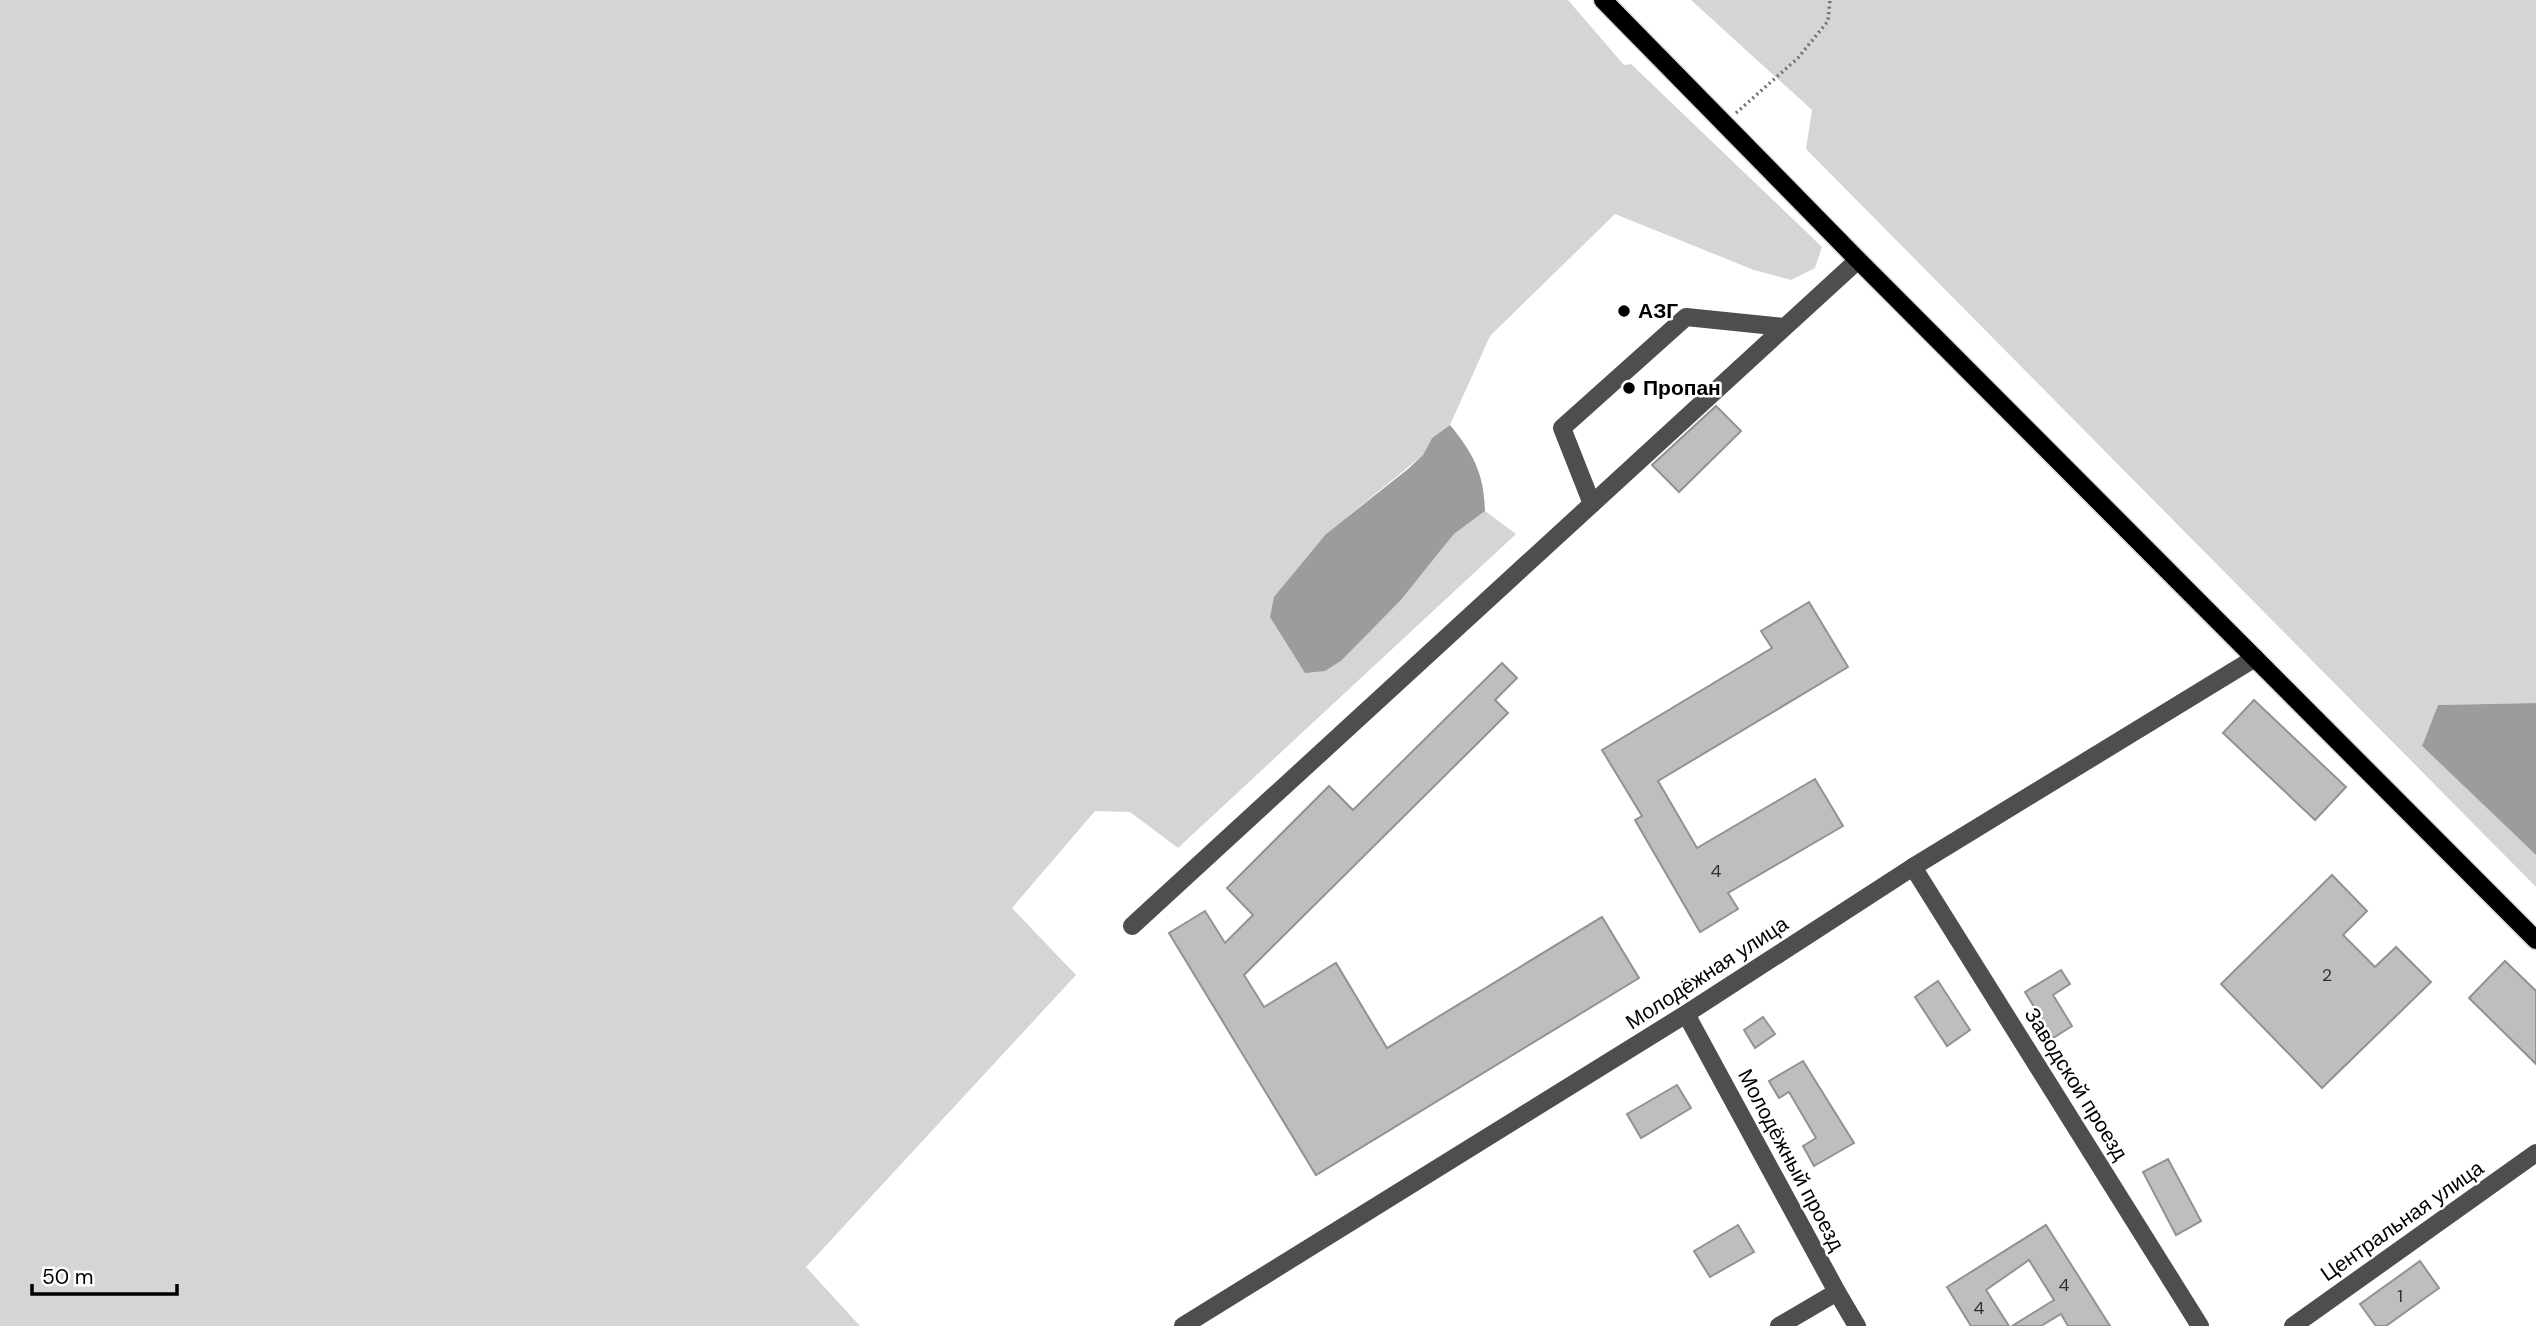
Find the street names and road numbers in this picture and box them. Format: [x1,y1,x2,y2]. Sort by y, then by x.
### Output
street label: Молодёжная улица [1620,910,1794,1036]
street label: Заводской проезд [2018,1002,2134,1166]
street label: Молодёжный проезд [1731,1064,1851,1256]
street label: Центральная улица [2315,1154,2489,1288]

